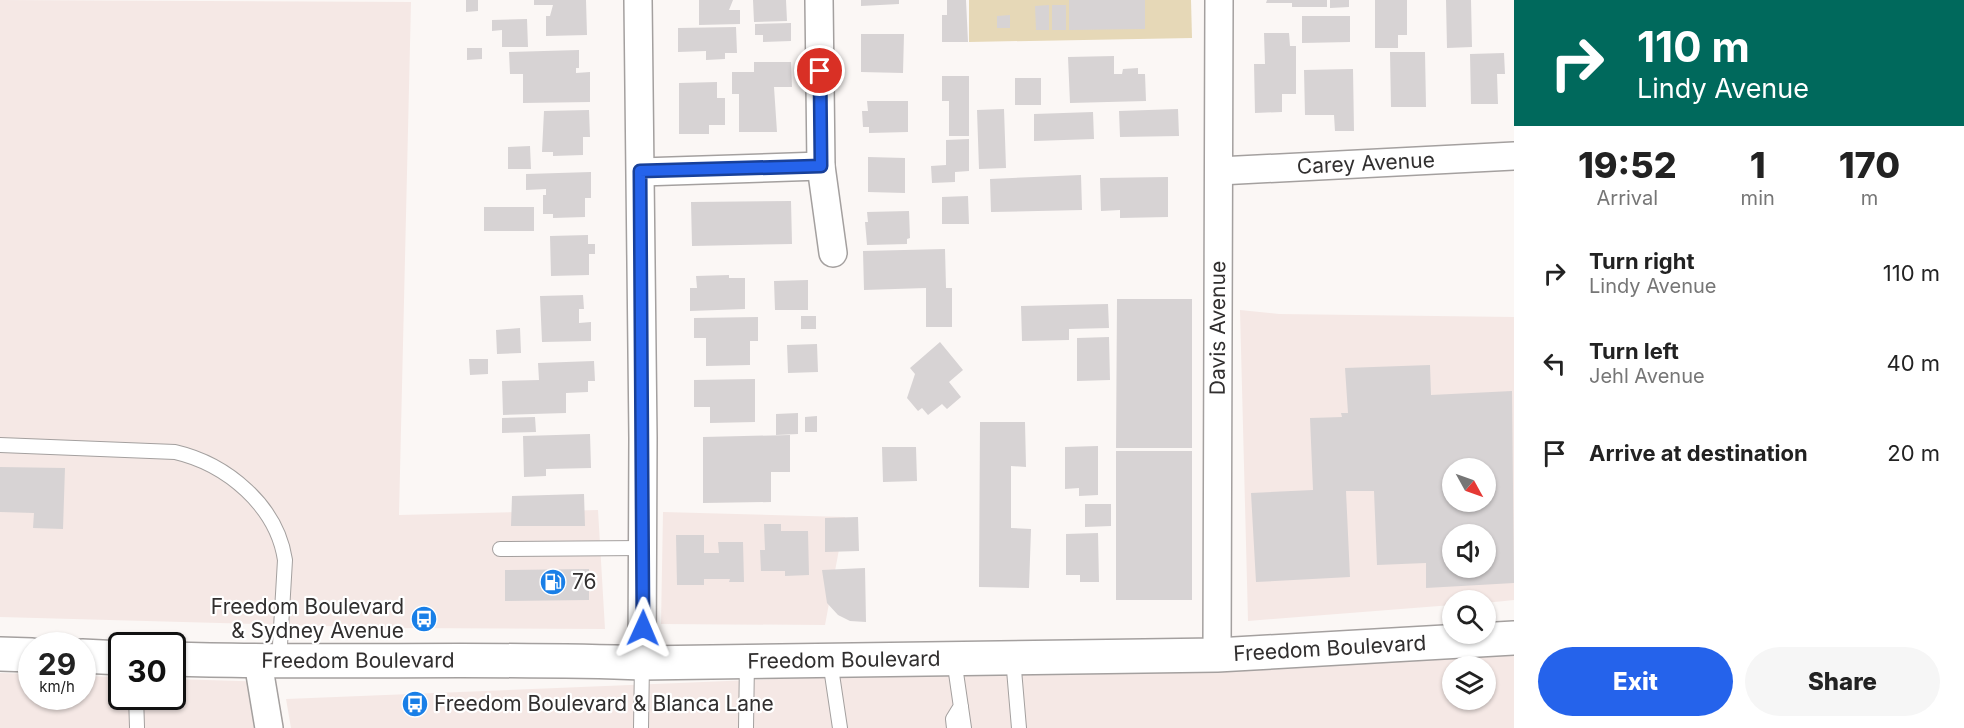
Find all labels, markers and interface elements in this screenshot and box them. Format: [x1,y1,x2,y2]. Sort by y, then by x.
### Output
text: 110 m [1637,21,1750,72]
icon: right [1538,24,1616,102]
pin [794,45,845,96]
icon: arrive [803,54,836,87]
text: Lindy Avenue [1637,72,1809,105]
text: 19:52 [1578,143,1677,187]
text: 1 [1750,143,1766,187]
text: 170 [1839,143,1900,187]
street label: Carey Avenue [1296,147,1435,179]
text: Arrival [1597,186,1658,210]
text: min [1741,186,1775,210]
text: m [1861,186,1878,210]
text: Turn right [1589,248,1695,274]
icon: right [1538,257,1571,290]
text: 110 m [1883,260,1940,286]
street label: Davis Avenue [1205,261,1230,395]
text: Lindy Avenue [1589,274,1716,298]
text: Turn left [1589,338,1679,364]
icon: left [1538,347,1571,380]
text: 40 m [1886,350,1940,376]
text: Jehl Avenue [1589,364,1705,388]
icon: arrive [1538,437,1571,470]
text: Arrive at destination [1589,440,1808,466]
text: 20 m [1887,440,1940,466]
north arrow [1442,458,1496,512]
map controls [1442,458,1496,710]
button: sound [1442,524,1496,578]
fuel station icon: 76 [538,567,568,597]
place label: 76 [572,569,597,594]
button: search [1442,590,1496,644]
place label: Freedom Boulevard & Sydney Avenue [211,594,404,643]
position arrow [611,596,675,660]
bus stop icon: Freedom Boulevard & Sydney Avenue [409,604,439,634]
street label: Freedom Boulevard [1233,630,1427,666]
speed limit sign: 30 [108,632,186,710]
text: 29 [38,646,76,682]
street label: Freedom Boulevard [747,646,941,674]
street label: Freedom Boulevard [261,647,455,673]
button: Exit [1538,647,1733,716]
button: Share [1745,647,1940,716]
button: layers [1442,656,1496,710]
text: km/h [39,677,75,696]
bus stop icon: Freedom Boulevard & Blanca Lane [400,689,430,719]
place label: Freedom Boulevard & Blanca Lane [434,691,774,716]

